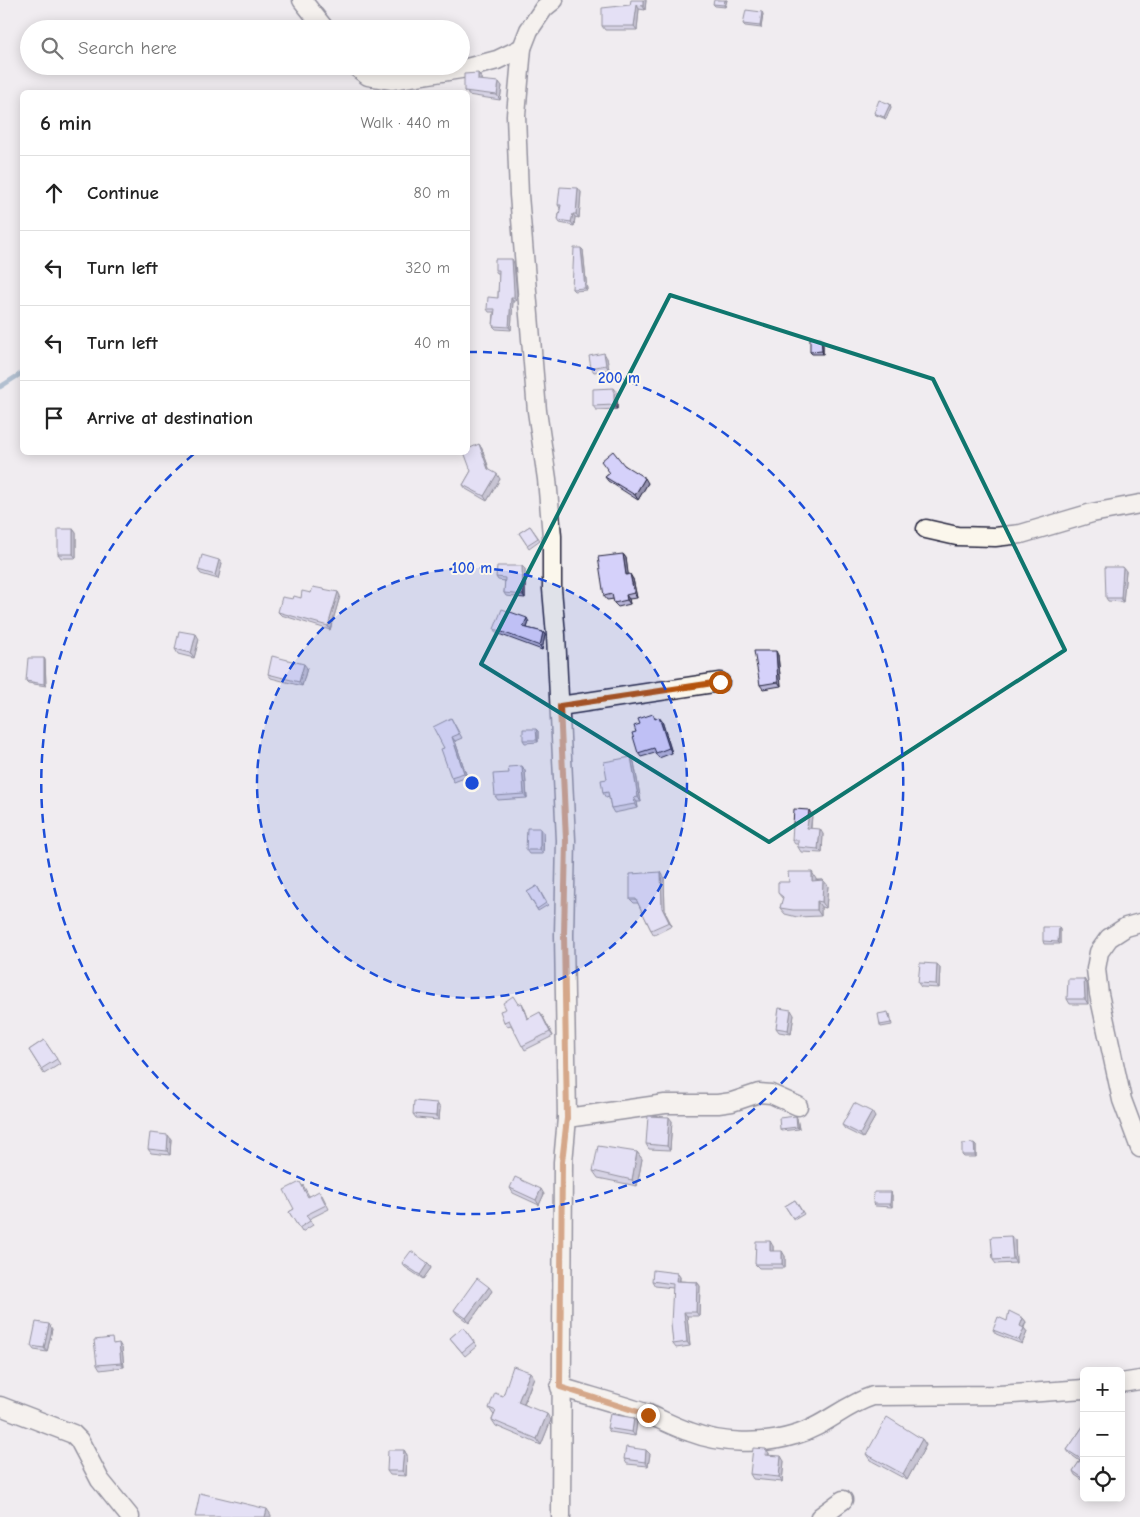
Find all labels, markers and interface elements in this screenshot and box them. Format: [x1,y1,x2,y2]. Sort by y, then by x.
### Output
search box [20,20,470,75]
icon: search [38,34,66,62]
text: Search here [78,37,177,59]
text: 6 min [40,111,92,135]
text: Walk · 440 m [360,114,450,132]
icon: ahead [40,179,68,207]
text: Continue [87,182,159,204]
text: 80 m [413,184,450,202]
icon: left [40,254,68,282]
text: Turn left [87,257,158,279]
text: 320 m [405,259,450,277]
icon: left [40,329,68,357]
text: Turn left [87,332,158,354]
text: 40 m [414,334,450,352]
text: 200 m [598,369,640,387]
icon: arrive [40,404,68,432]
text: Arrive at destination [87,407,253,429]
text: 100 m [452,559,492,577]
route start [709,671,732,694]
centre of rings [463,774,481,792]
map controls [1080,1367,1125,1502]
button: + [1080,1367,1125,1412]
route end [637,1404,660,1427]
button: − [1080,1412,1125,1457]
button: locate [1080,1457,1125,1502]

